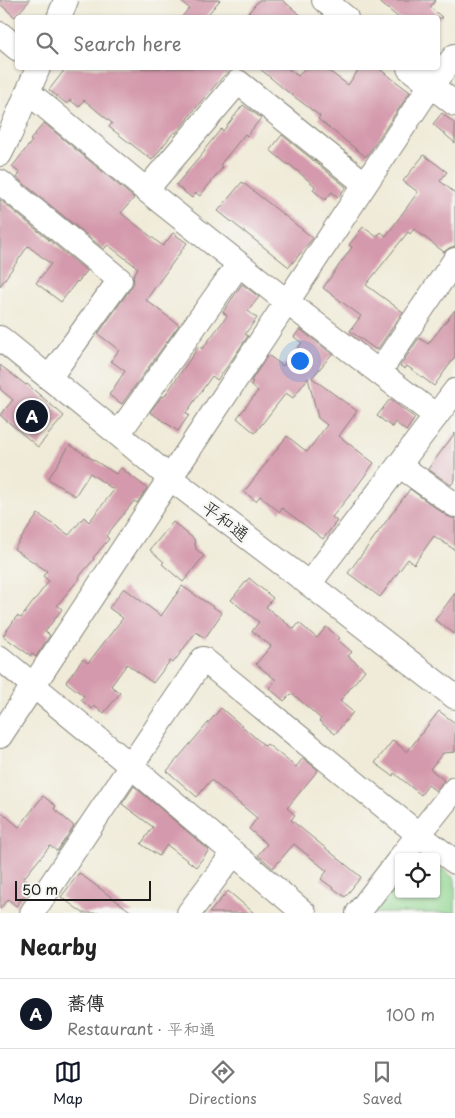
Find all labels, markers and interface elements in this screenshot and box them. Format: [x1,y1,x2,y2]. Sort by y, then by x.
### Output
search box [15,15,440,70]
icon: search [33,29,61,57]
text: Search here [73,29,182,57]
your location [287,348,313,374]
pin: A [16,397,48,435]
street label: 平和通 [196,493,256,547]
map controls [395,853,440,898]
button: locate [395,853,440,898]
scale bar [15,878,151,901]
text: 50 m [22,879,58,900]
text: Nearby [20,930,97,962]
text: 蕎傳 [67,988,105,1016]
text: A [30,1002,42,1026]
text: 100 m [386,1002,435,1026]
text: Restaurant · 平和通 [67,1016,215,1040]
tab: Map [53,1058,83,1109]
tab: Directions [189,1058,257,1109]
tab: Saved [362,1058,402,1109]

